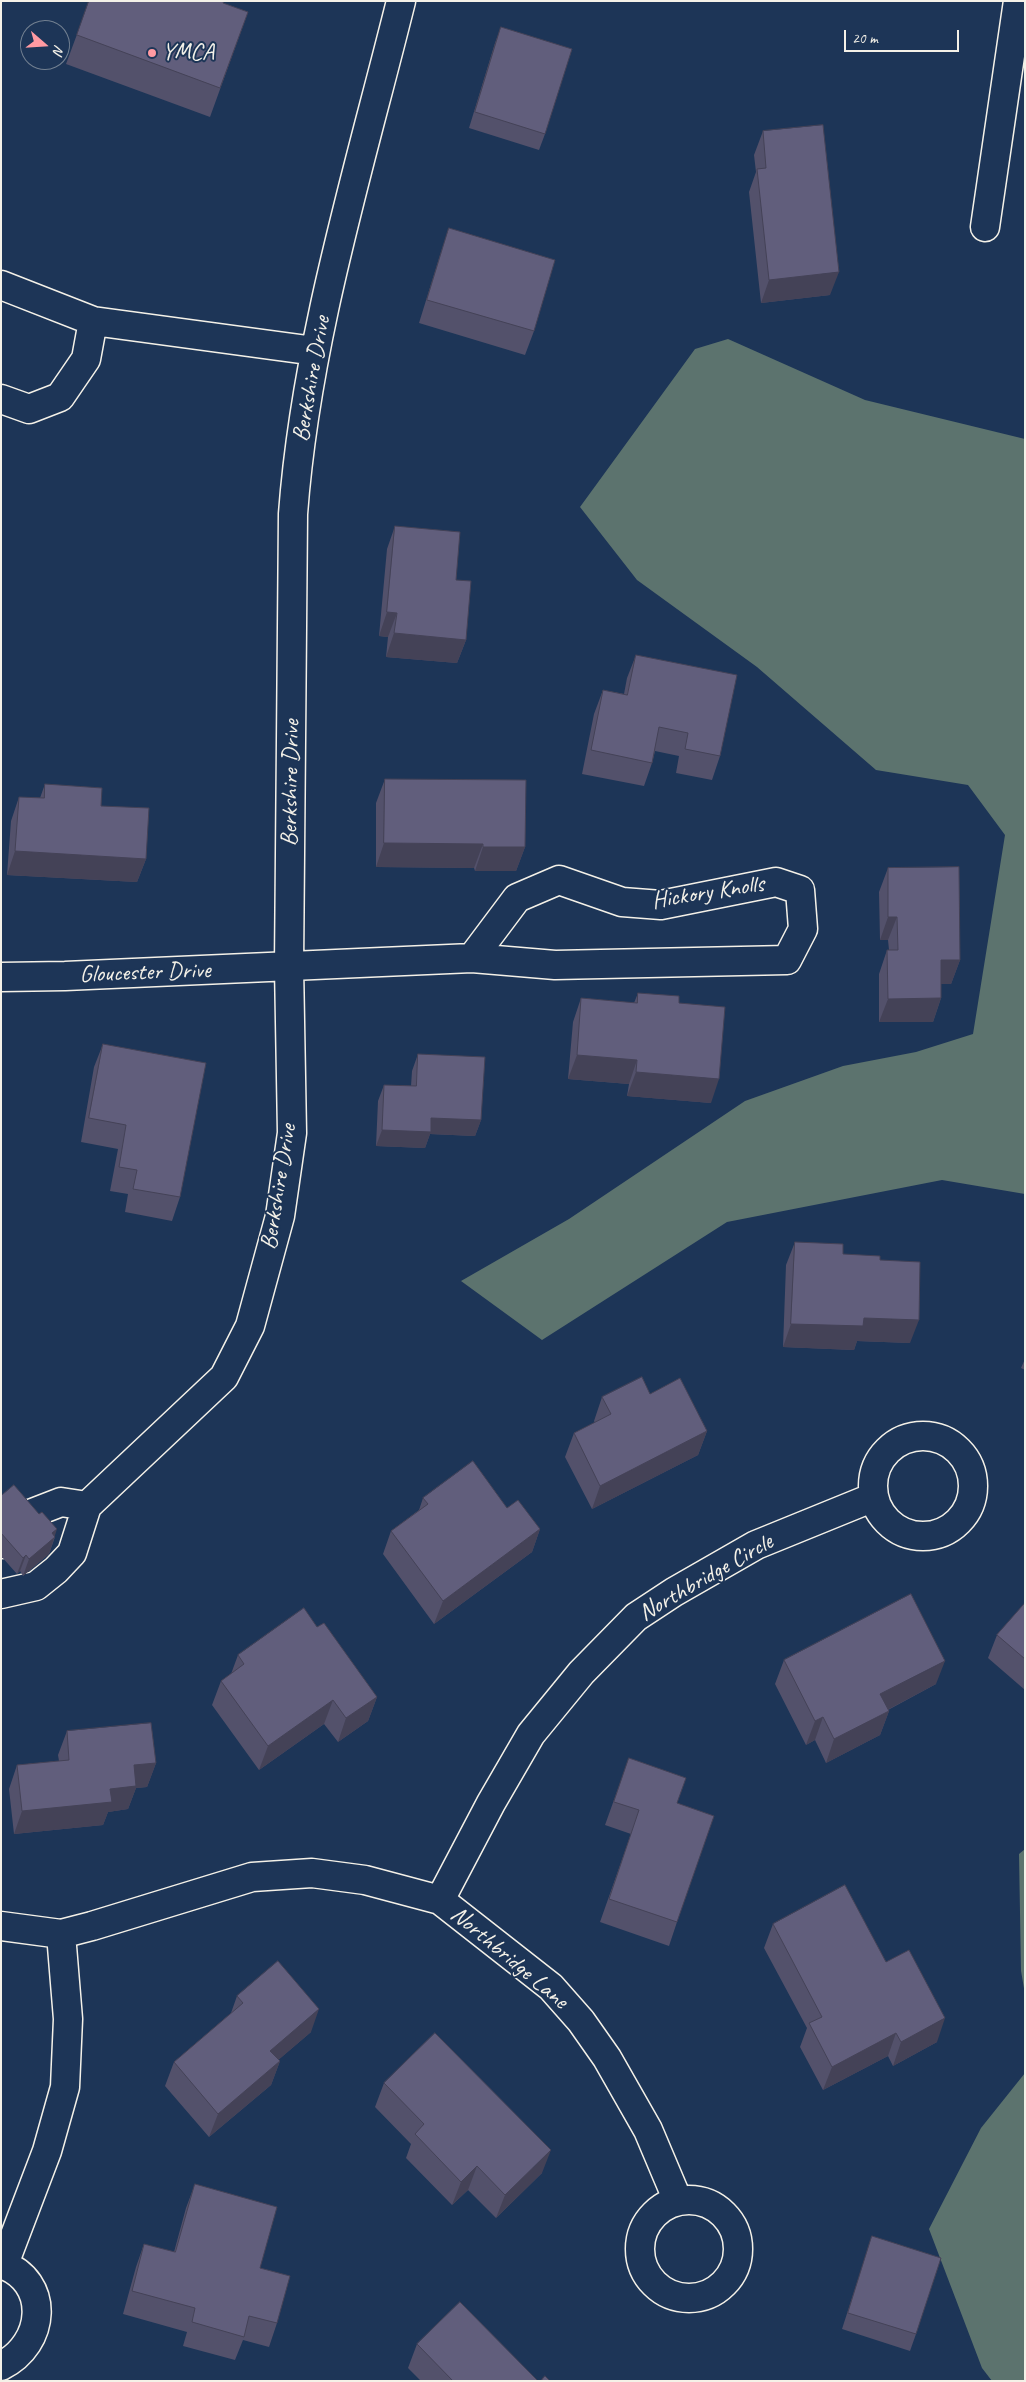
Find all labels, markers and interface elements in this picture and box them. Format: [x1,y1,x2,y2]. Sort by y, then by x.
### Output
north arrow [20,20,70,70]
scale bar [846,20,961,52]
text: 20 m [852,29,878,48]
place label: YMCA [162,39,214,67]
text: N [49,43,68,57]
marker: YMCA [146,47,158,59]
street label: Berkshire Drive [287,314,337,444]
street label: Berkshire Drive [275,719,307,847]
street label: Hickory Knolls [650,870,766,916]
street label: Gloucester Drive [79,956,211,990]
street label: Berkshire Drive [255,1122,303,1252]
street label: Northbridge Circle [634,1528,778,1628]
street label: Northbridge Lane [444,1900,574,2016]

